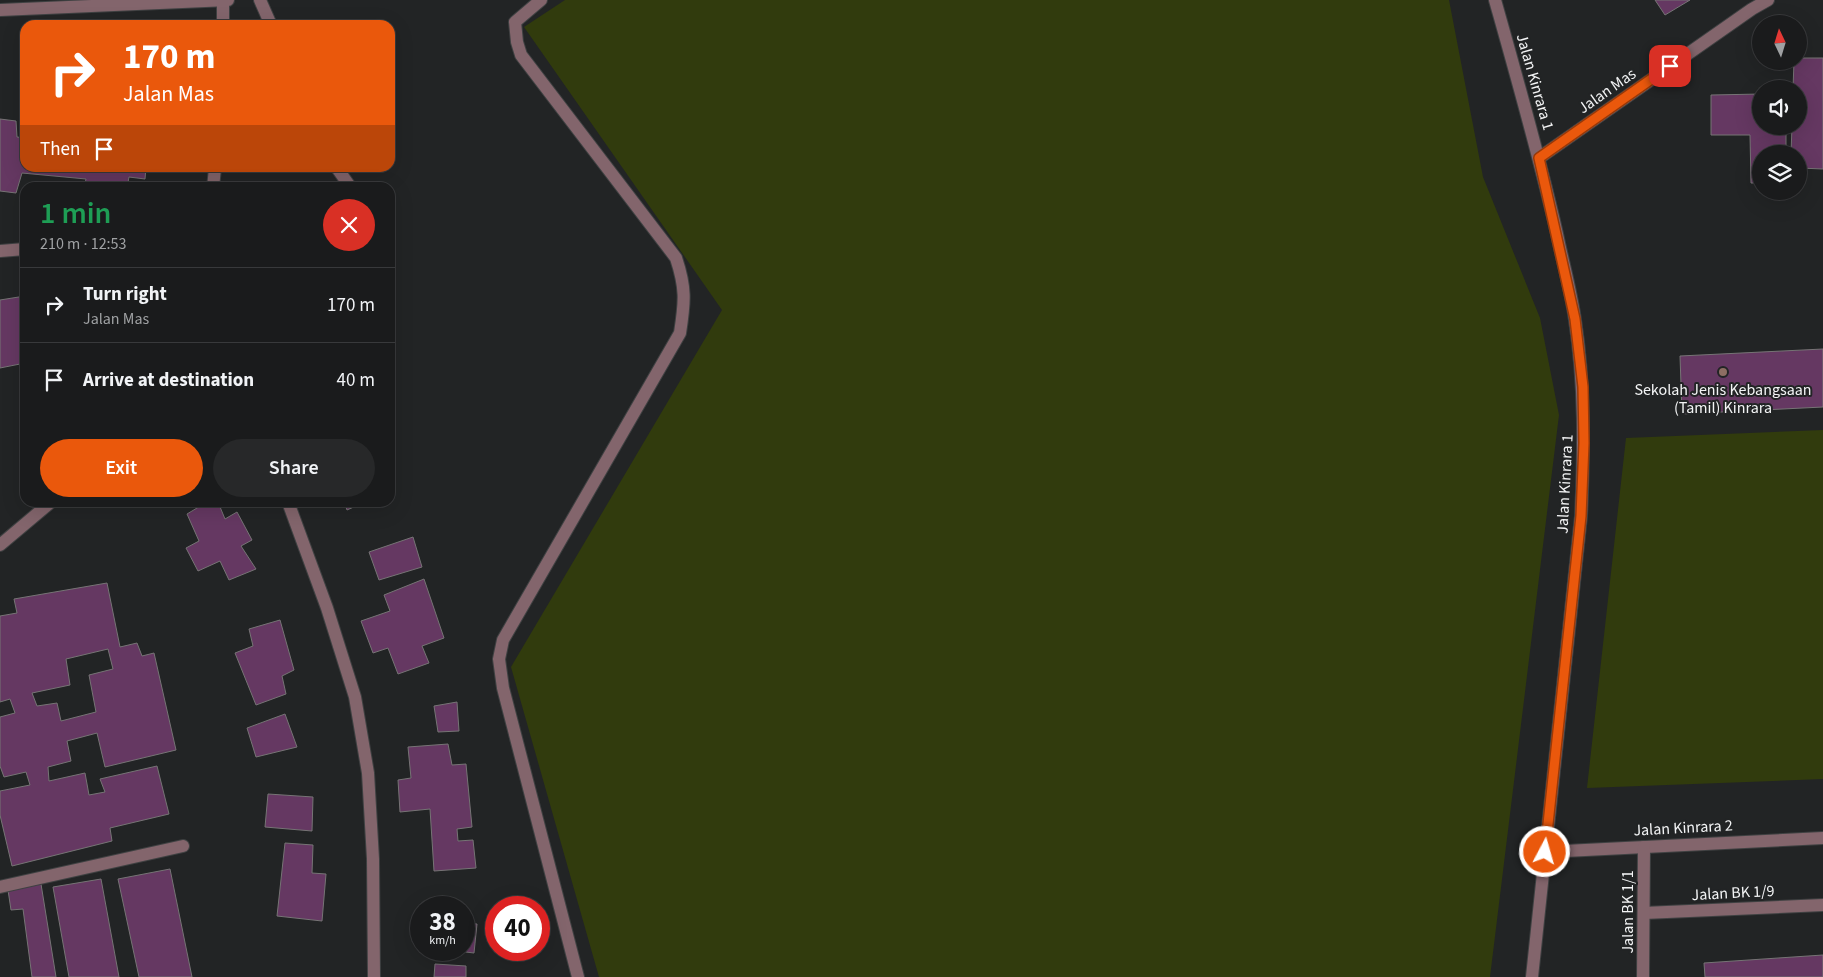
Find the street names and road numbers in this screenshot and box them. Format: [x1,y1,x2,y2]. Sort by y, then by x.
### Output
street label: Jalan Kinrara 1 [1511,31,1559,133]
street label: Jalan Mas [1574,63,1641,119]
street label: Jalan Kinrara 1 [1551,434,1579,534]
street label: Jalan Kinrara 2 [1633,814,1733,842]
street label: Jalan BK 1/1 [1617,870,1639,954]
street label: Jalan BK 1/9 [1691,880,1775,906]

